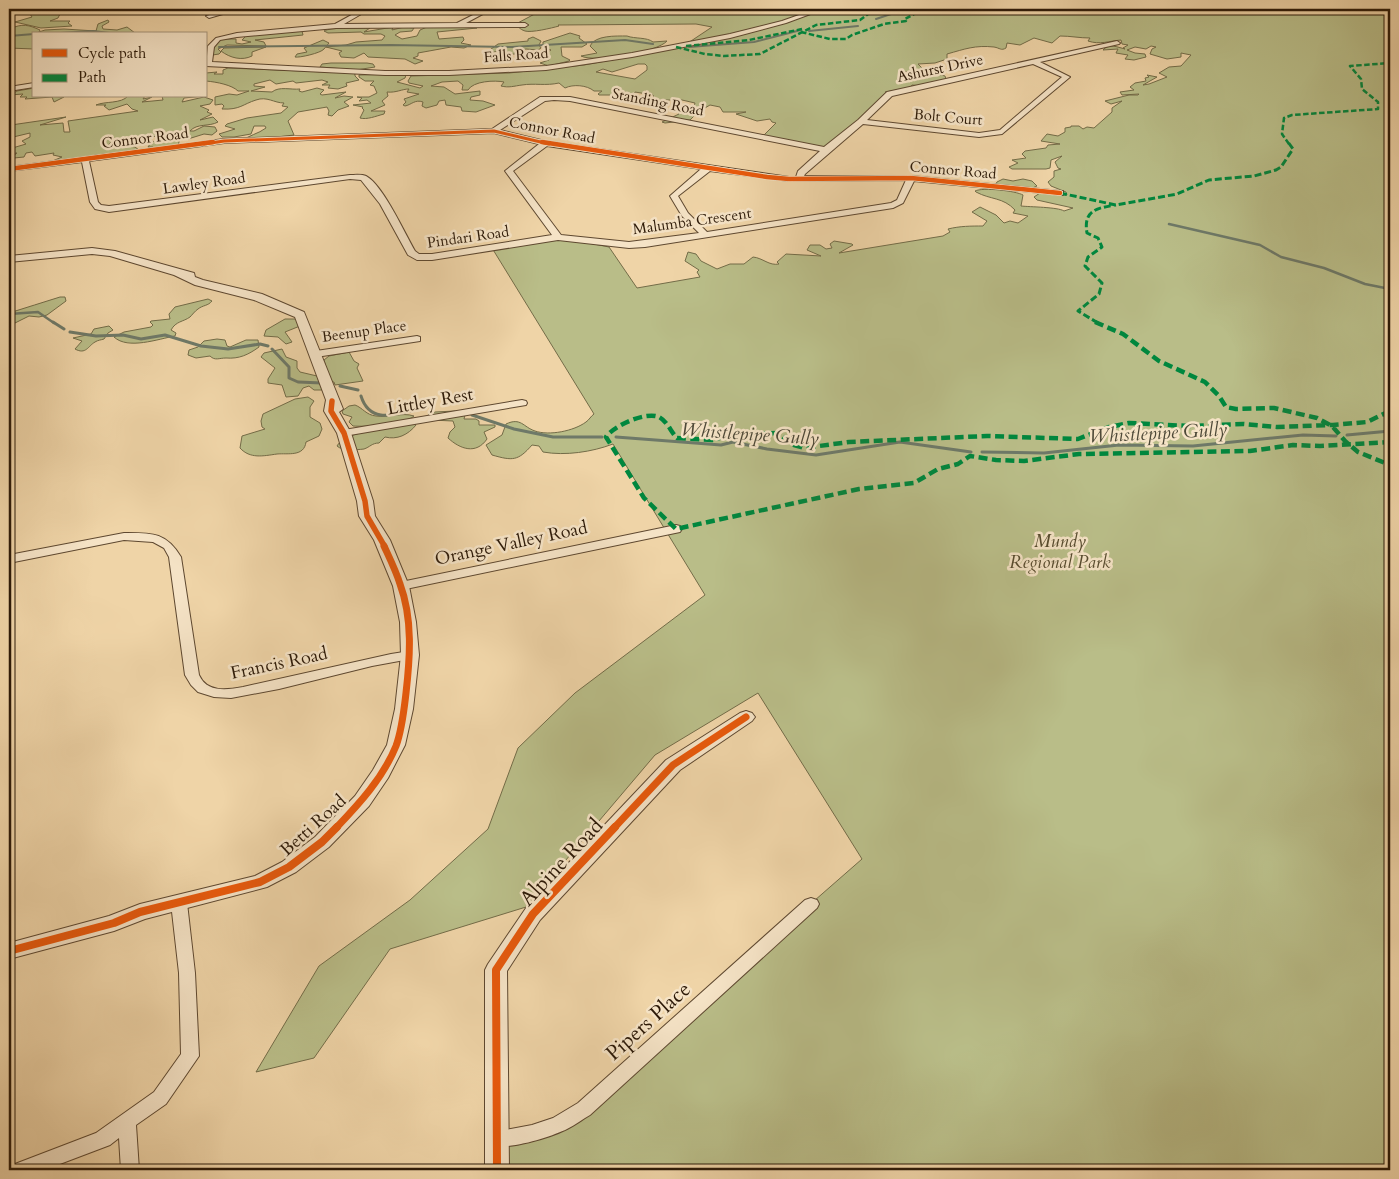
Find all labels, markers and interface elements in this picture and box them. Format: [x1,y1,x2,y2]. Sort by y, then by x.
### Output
legend [32,32,208,98]
text: Cycle path [78,43,147,63]
street label: Falls Road [483,43,549,67]
street label: Ashurst Drive [895,49,985,87]
text: Path [78,67,107,87]
street label: Standing Road [610,83,706,121]
street label: Bolt Court [913,104,983,130]
street label: Connor Road [507,112,597,148]
street label: Connor Road [101,123,190,153]
street label: Connor Road [909,156,997,184]
street label: Lawley Road [161,167,247,199]
street label: Malumba Crescent [631,203,753,239]
street label: Pindari Road [426,221,510,253]
street label: Beenup Place [320,315,408,347]
street label: Littley Rest [385,382,475,421]
water label: Whistlepipe Gully [680,416,820,452]
water label: Whistlepipe Gully [1088,416,1228,450]
street label: Orange Valley Road [432,515,590,572]
park label: Mundy Regional Park [1009,529,1111,575]
street label: Francis Road [228,641,330,686]
street label: Betti Road [275,789,352,862]
street label: Alpine Road [513,812,610,913]
street label: Pipers Place [600,975,697,1067]

